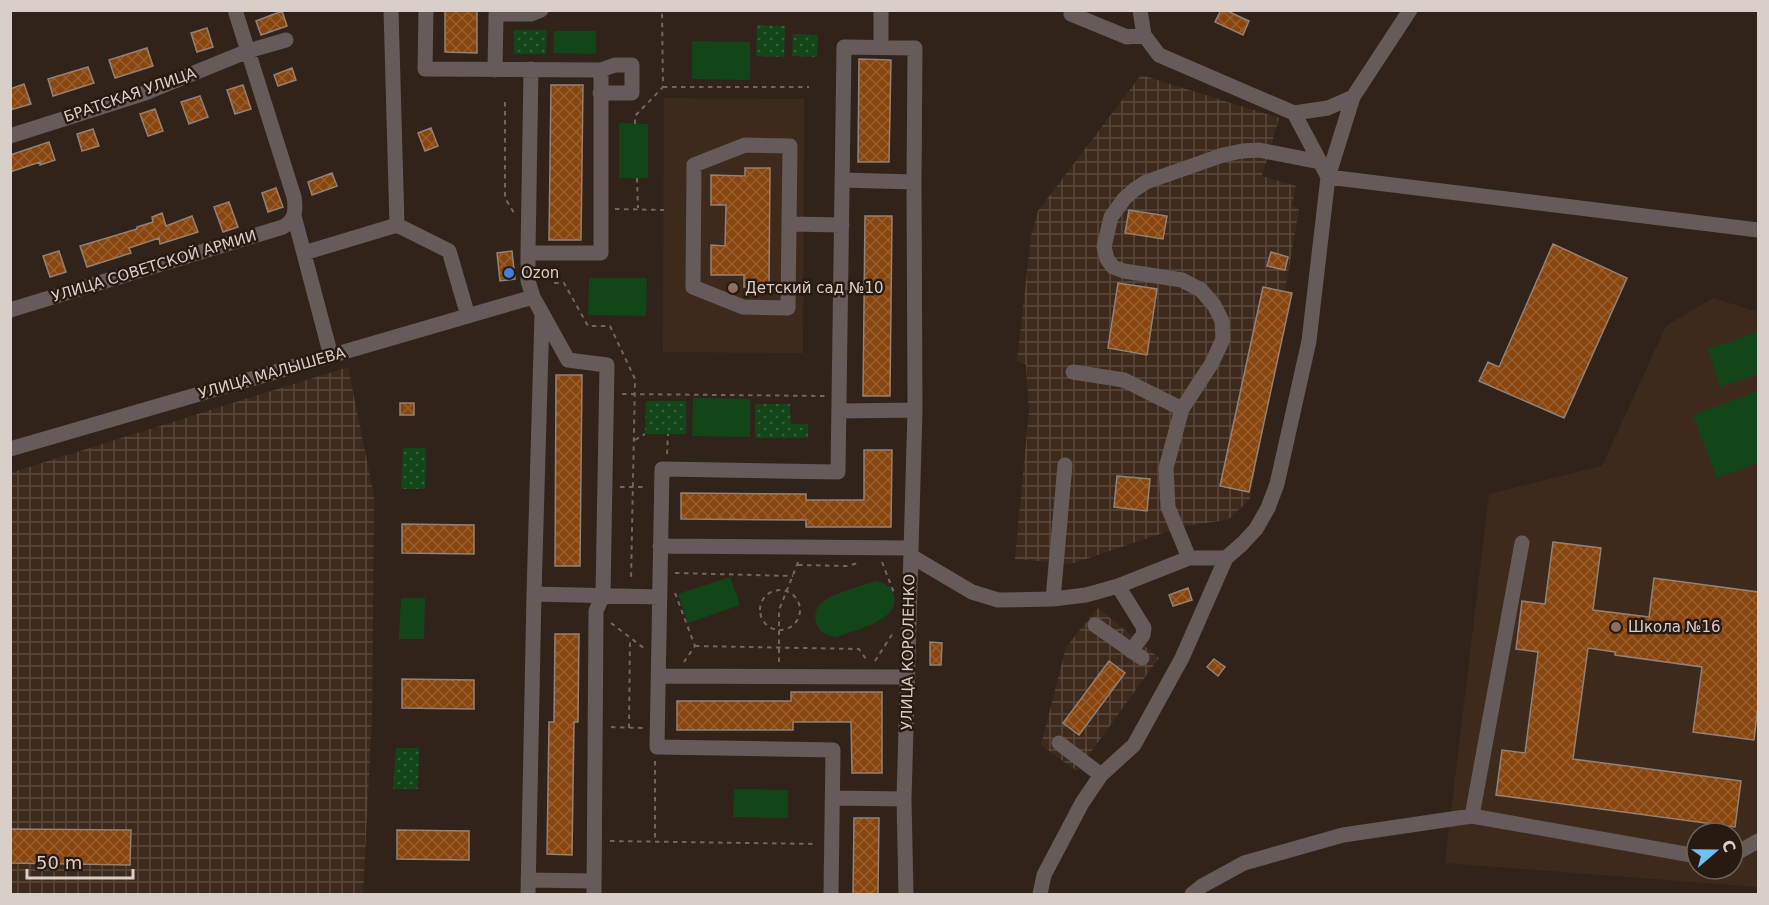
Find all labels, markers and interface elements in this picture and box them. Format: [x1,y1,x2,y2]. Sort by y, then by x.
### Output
street label: БРАТСКАЯ УЛИЦА [61,64,199,126]
street label: УЛИЦА СОВЕТСКОЙ АРМИИ [49,225,259,306]
place label: Ozon [521,264,559,282]
marker: Ozon [502,266,516,280]
place label: Детский сад №10 [745,279,884,297]
marker: Детский сад №10 [726,281,740,295]
street label: УЛИЦА МАЛЫШЕВА [196,343,348,403]
street label: УЛИЦА КОРОЛЕНКО [898,574,918,730]
place label: Школа №16 [1628,618,1721,636]
marker: Школа №16 [1609,620,1623,634]
north arrow [1685,821,1745,881]
text: С [1718,837,1740,855]
scale bar [27,842,134,880]
text: 50 m [36,852,82,873]

